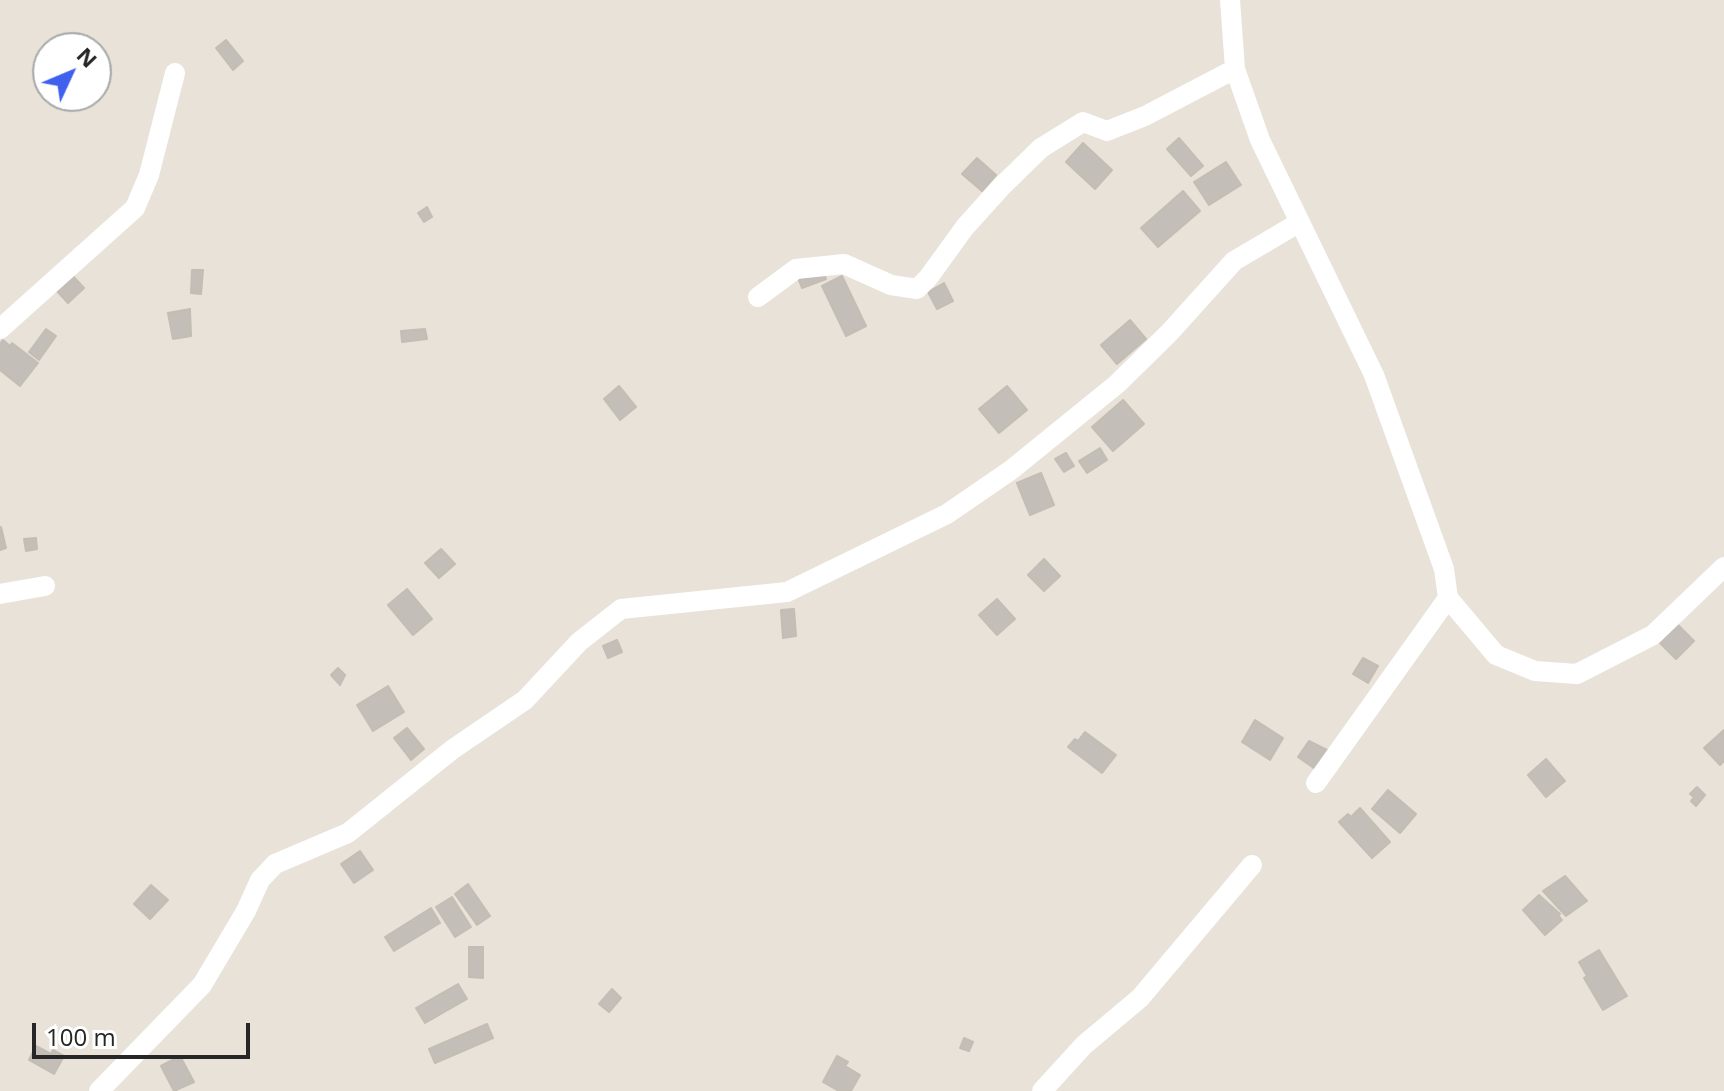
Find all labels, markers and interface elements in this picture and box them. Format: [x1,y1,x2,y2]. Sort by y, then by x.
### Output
north arrow [32,32,112,112]
text: N [71,40,105,74]
scale bar [36,1007,254,1057]
text: 100 m [46,1020,116,1053]

